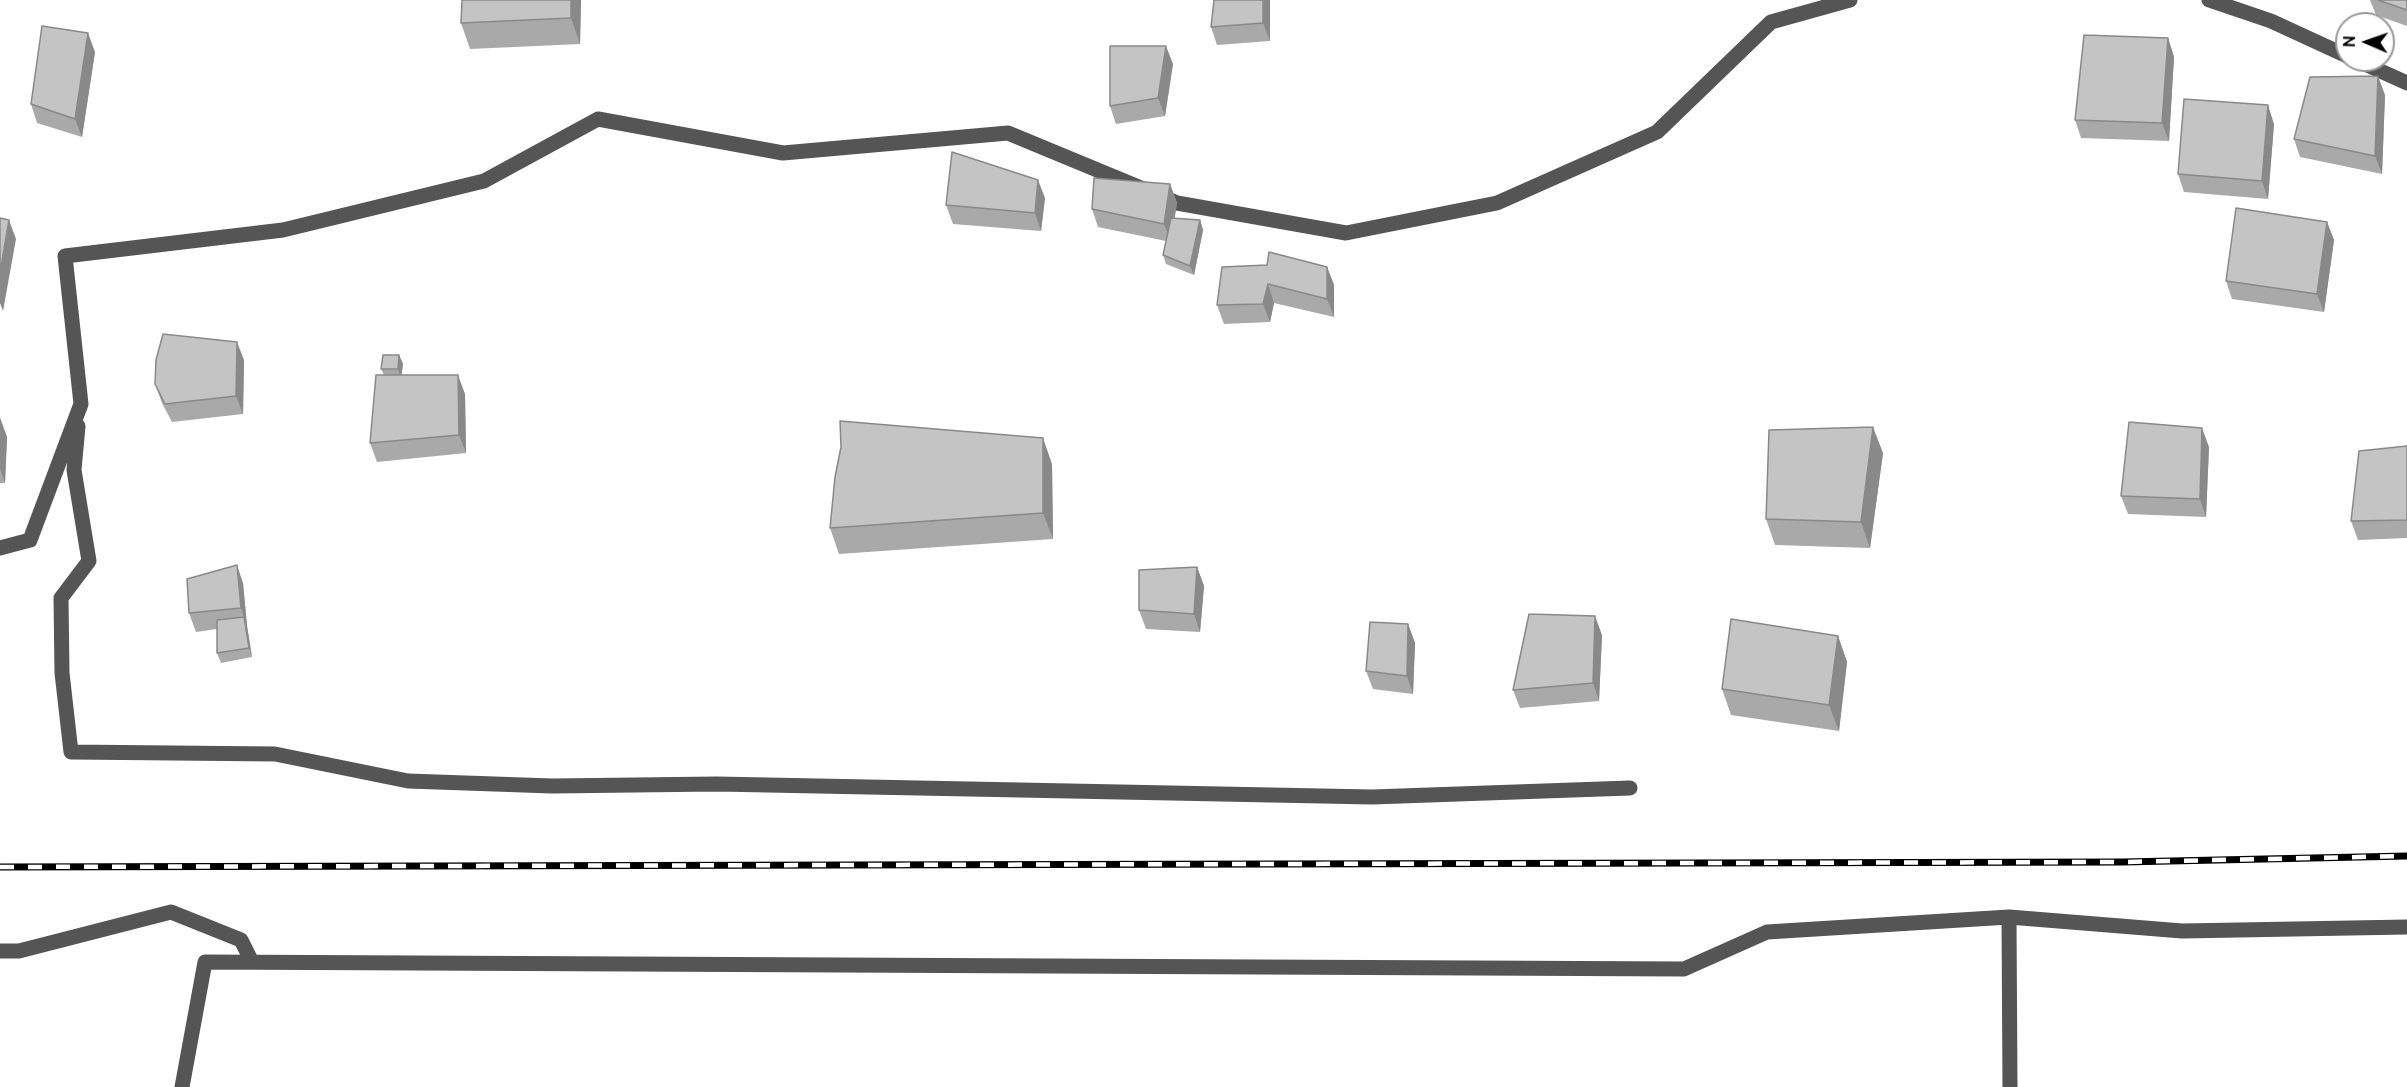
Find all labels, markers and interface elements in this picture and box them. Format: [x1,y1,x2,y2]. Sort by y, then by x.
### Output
north arrow [2335,12,2395,72]
text: N [2340,35,2358,48]

